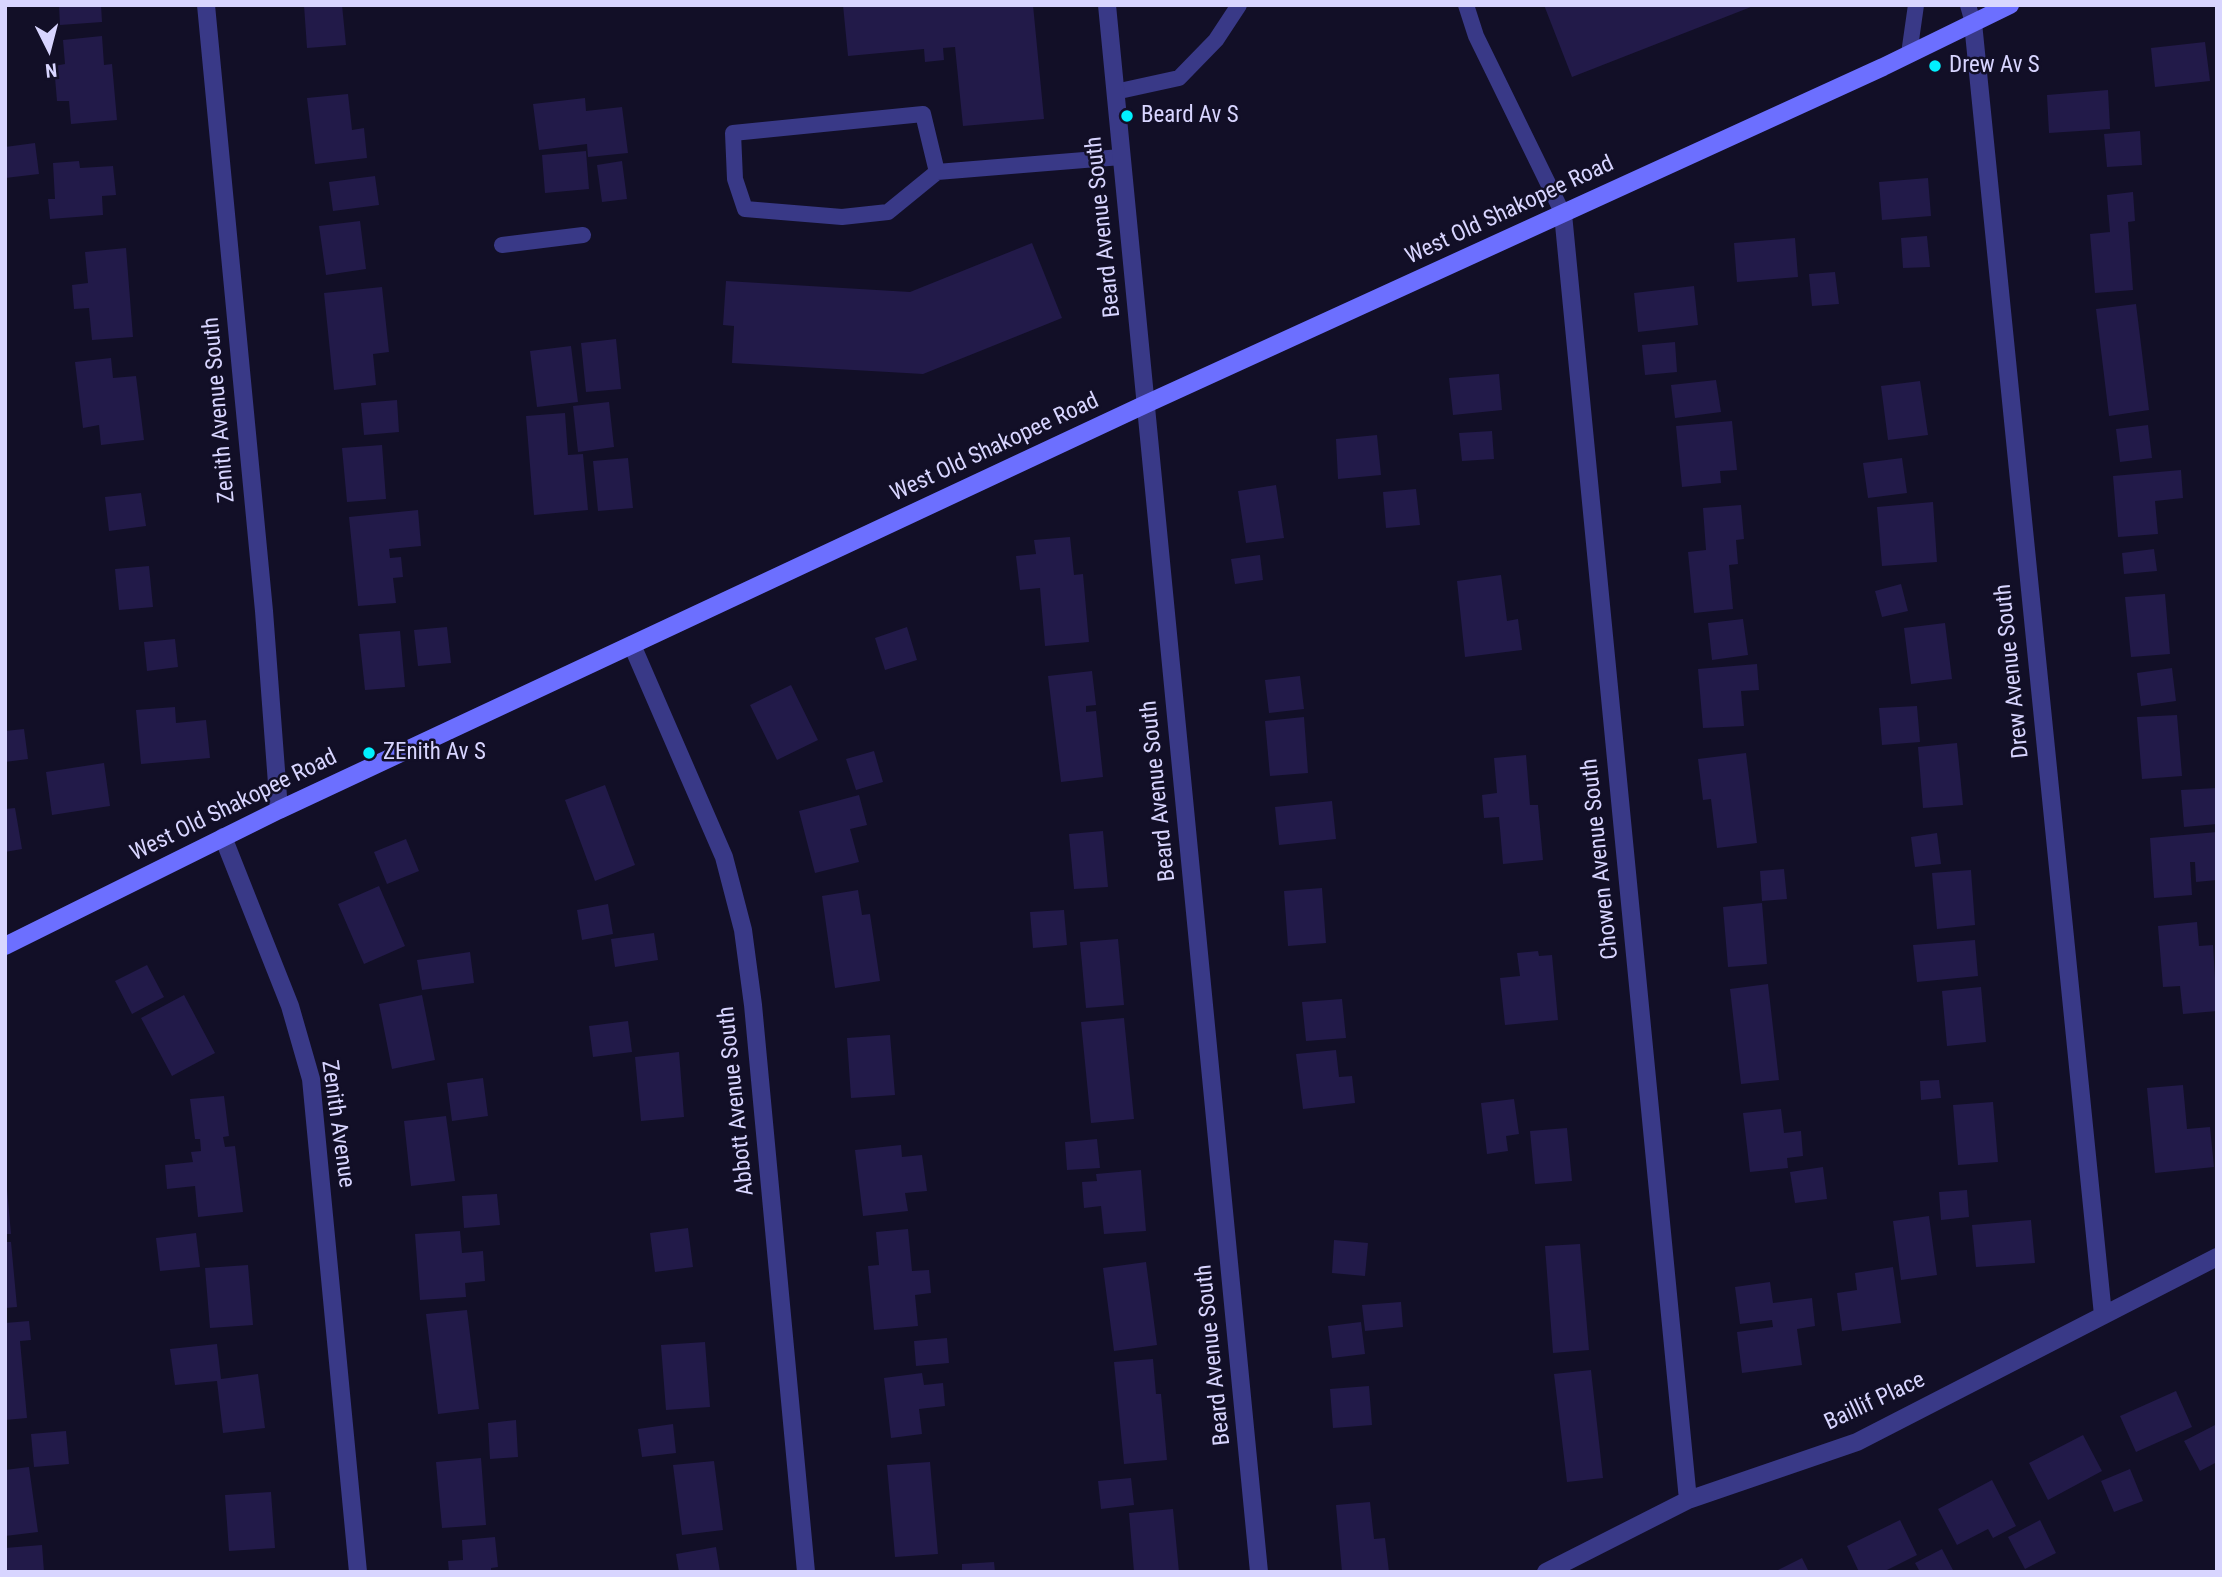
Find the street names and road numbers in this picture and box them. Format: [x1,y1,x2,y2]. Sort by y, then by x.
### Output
street label: Beard Avenue South [1081,135,1127,319]
street label: West Old Shakopee Road [1401,151,1619,271]
street label: Zenith Avenue South [198,316,242,504]
street label: West Old Shakopee Road [886,388,1104,508]
street label: Drew Avenue South [1990,583,2036,759]
street label: Beard Avenue South [1136,699,1182,883]
street label: West Old Shakopee Road [126,744,342,868]
street label: Chowen Avenue South [1577,757,1625,961]
street label: Abbott Avenue South [713,1005,761,1197]
street label: Zenith Avenue [314,1059,360,1189]
street label: Beard Avenue South [1191,1263,1237,1447]
street label: Baillif Place [1820,1367,1930,1437]

